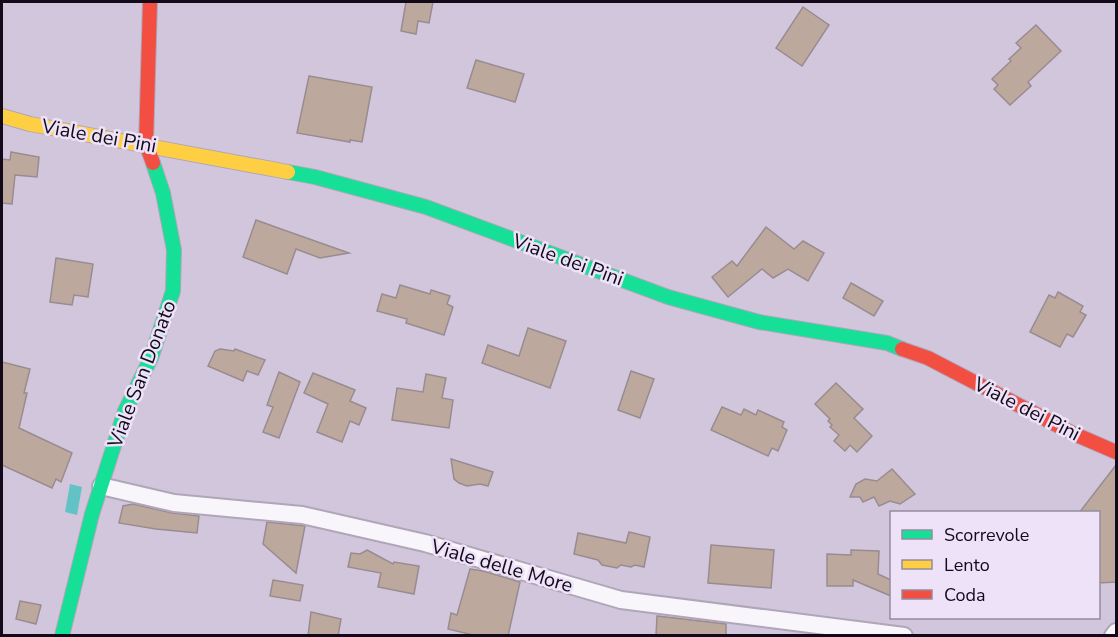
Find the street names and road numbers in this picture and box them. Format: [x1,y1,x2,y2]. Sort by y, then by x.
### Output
street label: Viale dei Pini [39,112,158,159]
street label: Viale dei Pini [508,227,627,293]
street label: Viale San Donato [101,296,183,453]
street label: Viale dei Pini [968,370,1085,447]
street label: Viale delle More [427,533,576,599]

